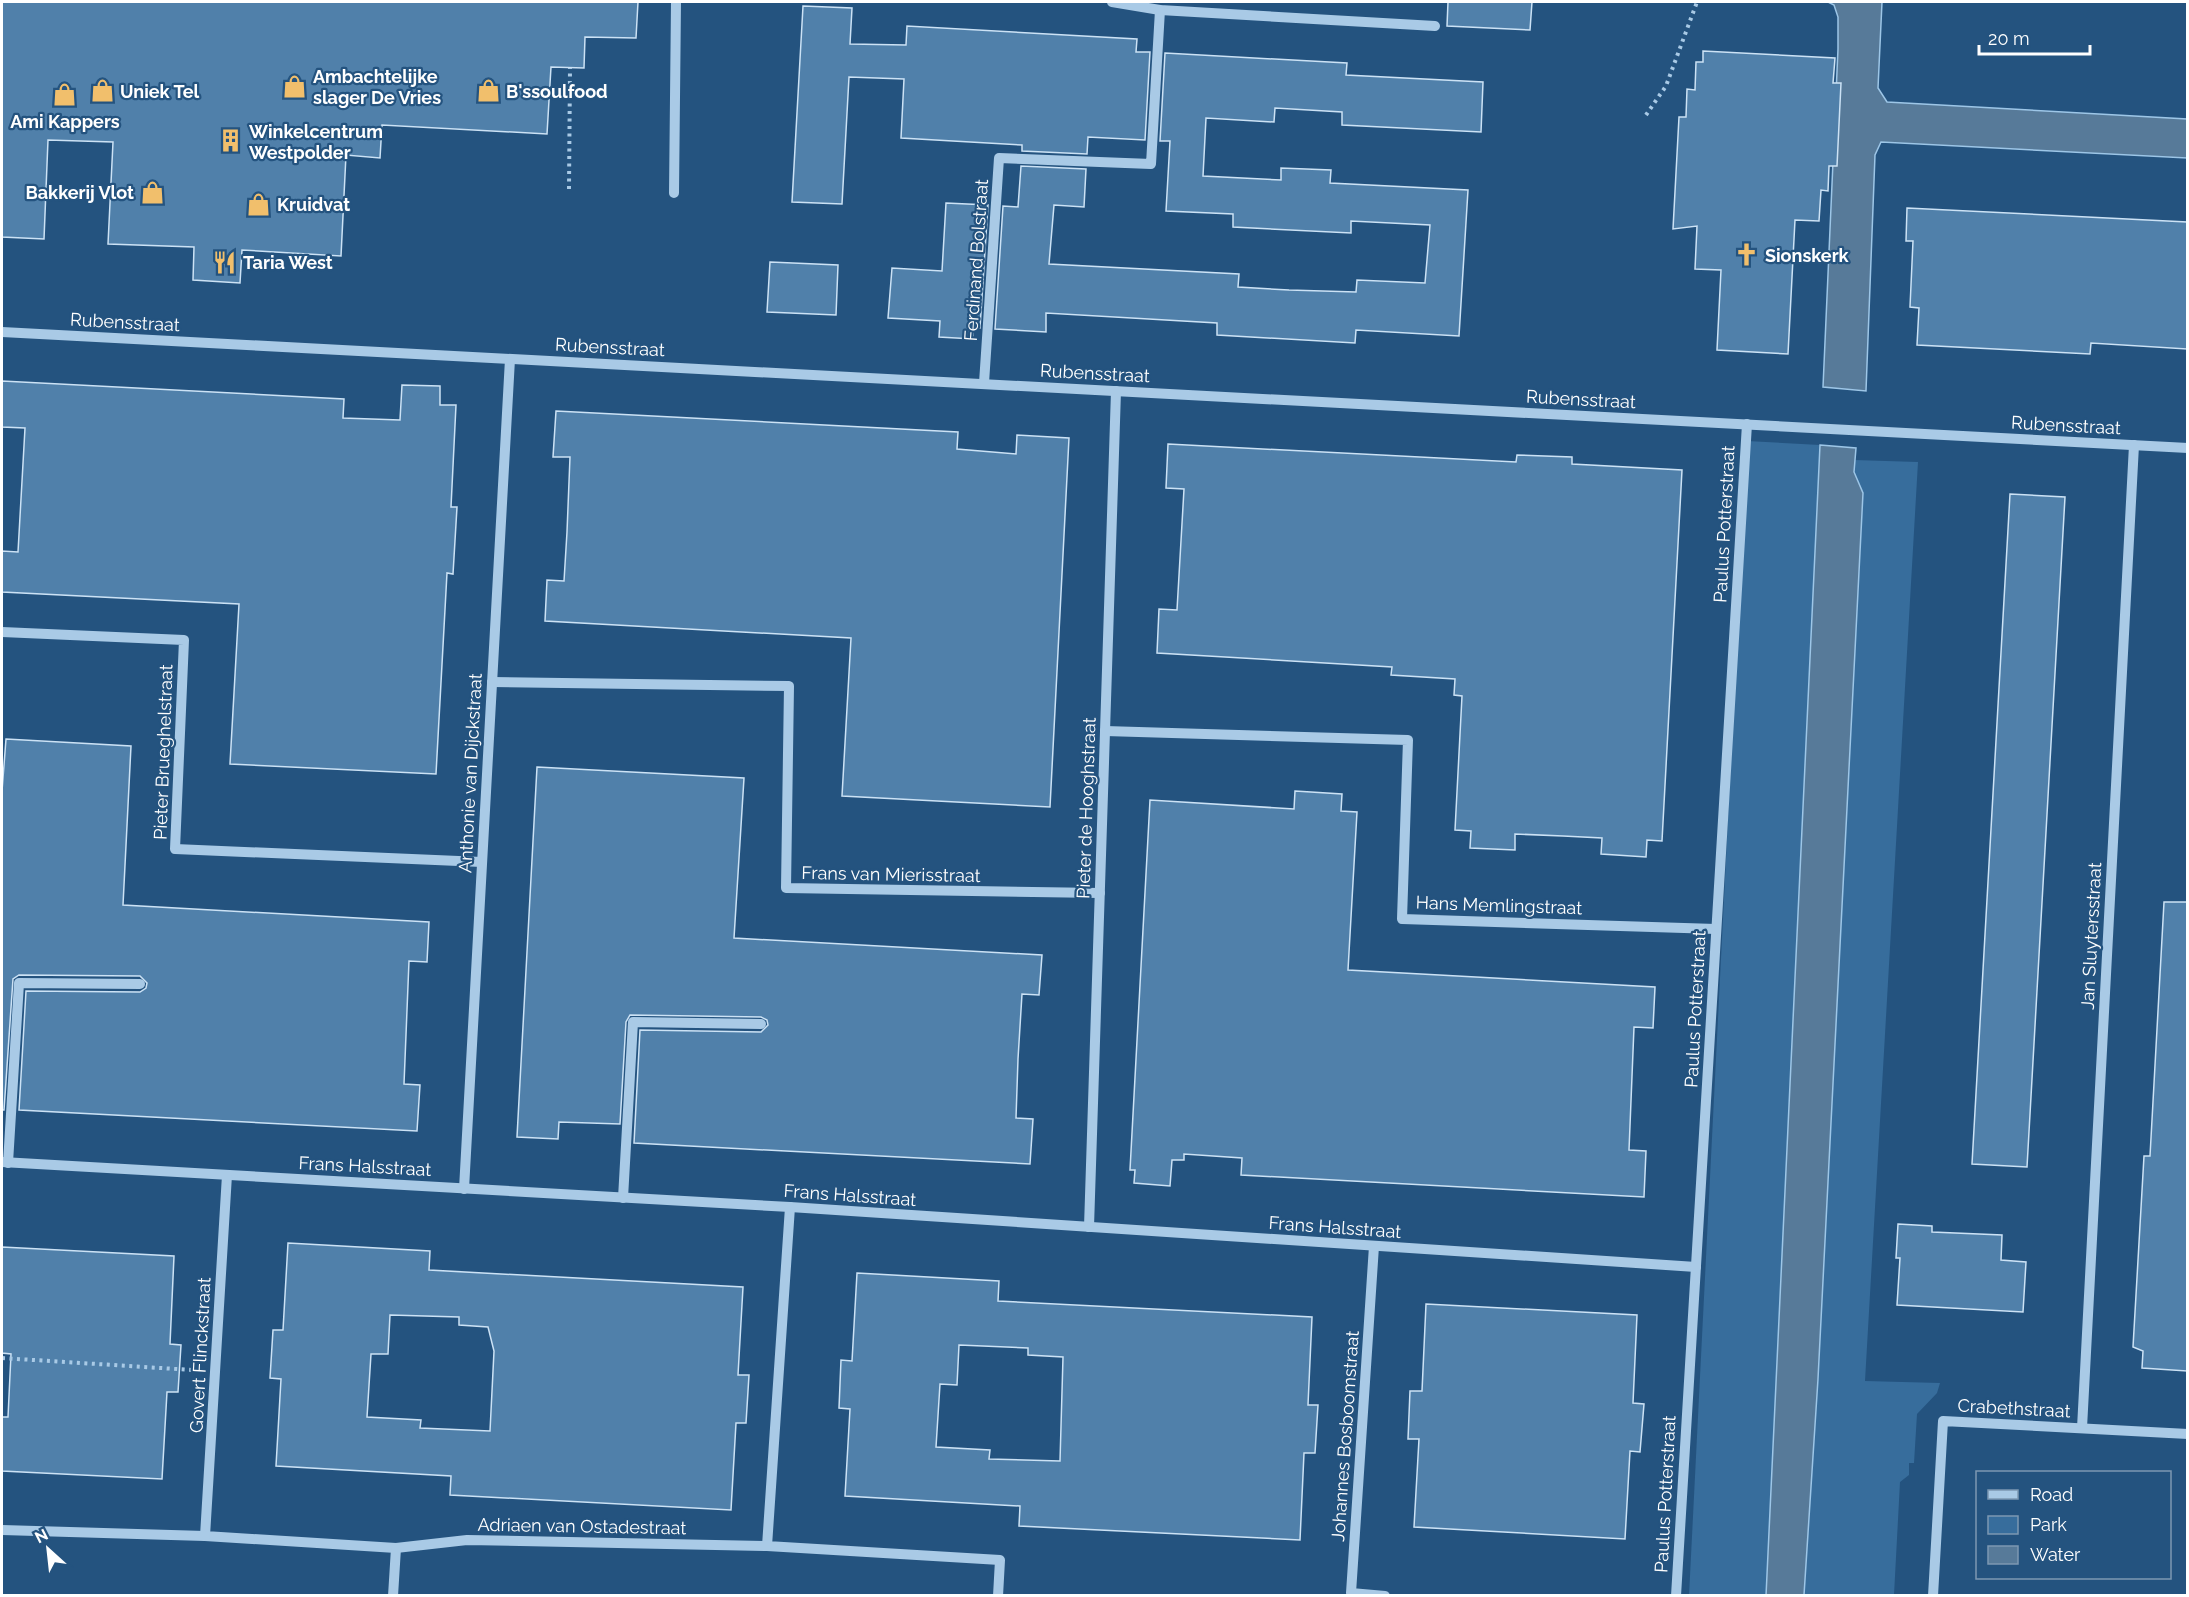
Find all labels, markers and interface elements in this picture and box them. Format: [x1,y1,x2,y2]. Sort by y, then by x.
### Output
scale bar [1979,18,2090,56]
text: 20 m [1988,28,2030,49]
place label: Ambachtelijke slager De Vries [313,66,441,108]
shop icon: Ambachtelijke slager De Vries [282,73,308,99]
shop icon: Uniek Tel [89,78,115,104]
shop icon: B'ssoulfood [475,78,501,104]
place label: Uniek Tel [120,81,200,102]
place label: B'ssoulfood [506,81,608,102]
shop icon: Ami Kappers [52,82,78,108]
place label: Ami Kappers [10,111,120,132]
place label: Winkelcentrum Westpolder [249,121,383,163]
building icon: Winkelcentrum Westpolder [218,128,244,154]
street label: Ferdinand Bolstraat [960,178,992,342]
shop icon: Bakkerij Vlot [139,179,165,205]
place label: Bakkerij Vlot [26,182,134,203]
shop icon: Kruidvat [246,191,272,217]
place label: Kruidvat [277,194,350,215]
church icon: Sionskerk [1734,242,1760,268]
place label: Sionskerk [1765,245,1850,266]
restaurant icon: Taria West [212,249,238,275]
place label: Taria West [243,252,333,273]
street label: Rubensstraat [70,309,180,335]
street label: Rubensstraat [555,334,665,360]
street label: Rubensstraat [1040,360,1150,386]
street label: Rubensstraat [1526,386,1636,412]
street label: Rubensstraat [2011,412,2121,438]
street label: Paulus Potterstraat [1709,445,1739,603]
street label: Pieter Brueghelstraat [149,664,177,840]
street label: Anthonie van Dijckstraat [454,673,486,873]
street label: Pieter de Hooghstraat [1072,717,1100,899]
street label: Frans van Mierisstraat [801,862,981,886]
street label: Jan Sluytersstraat [2077,862,2105,1010]
street label: Hans Memlingstraat [1415,892,1583,918]
street label: Paulus Potterstraat [1680,930,1710,1088]
street label: Frans Halsstraat [298,1152,432,1180]
street label: Frans Halsstraat [783,1180,917,1210]
street label: Frans Halsstraat [1268,1212,1402,1242]
street label: Govert Flinckstraat [185,1277,215,1433]
street label: Johannes Bosboomstraat [1327,1330,1363,1542]
street label: Crabethstraat [1957,1395,2071,1421]
street label: Paulus Potterstraat [1650,1415,1680,1573]
legend [1976,1471,2171,1579]
text: Road [2030,1484,2073,1505]
street label: Adriaen van Ostadestraat [477,1514,687,1538]
text: Park [2030,1514,2067,1535]
north arrow [18,1519,78,1579]
text: N [32,1525,51,1547]
text: Water [2030,1544,2081,1565]

